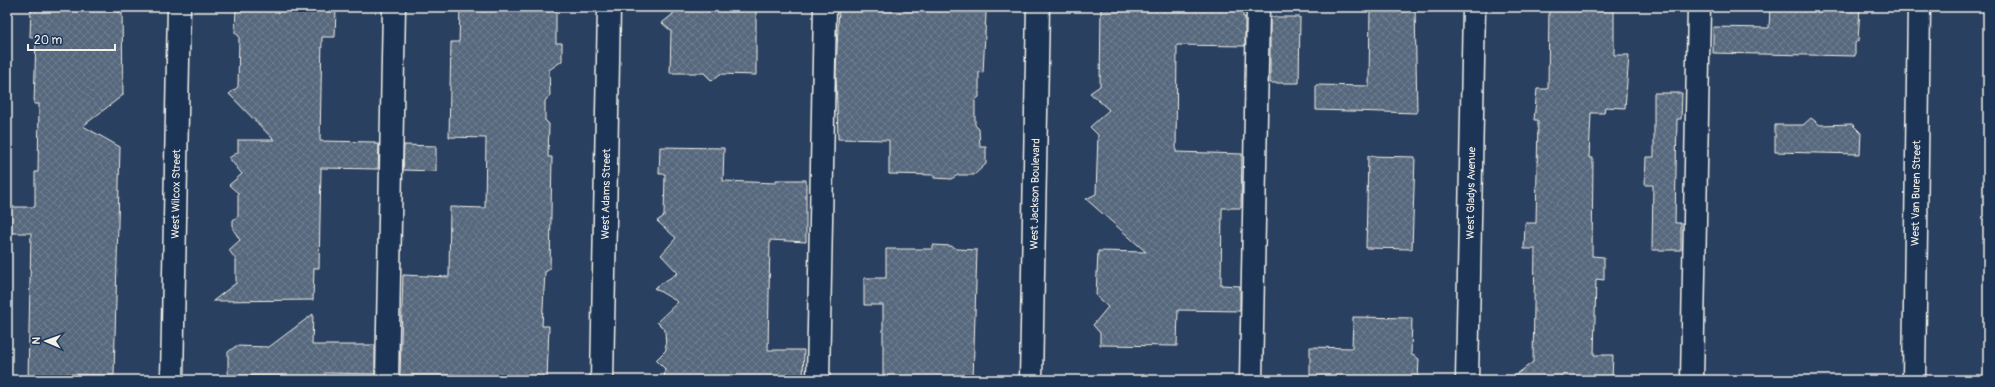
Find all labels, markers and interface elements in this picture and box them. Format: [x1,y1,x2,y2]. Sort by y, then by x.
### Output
scale bar [28,26,115,52]
text: 20 m [34,33,63,48]
street label: West Jackson Boulevard [1028,138,1042,250]
street label: West Van Buren Street [1909,140,1923,246]
street label: West Gladys Avenue [1464,146,1478,239]
street label: West Adams Street [599,148,613,240]
street label: West Wilcox Street [169,149,183,239]
north arrow [26,321,66,361]
text: N [30,336,43,345]

